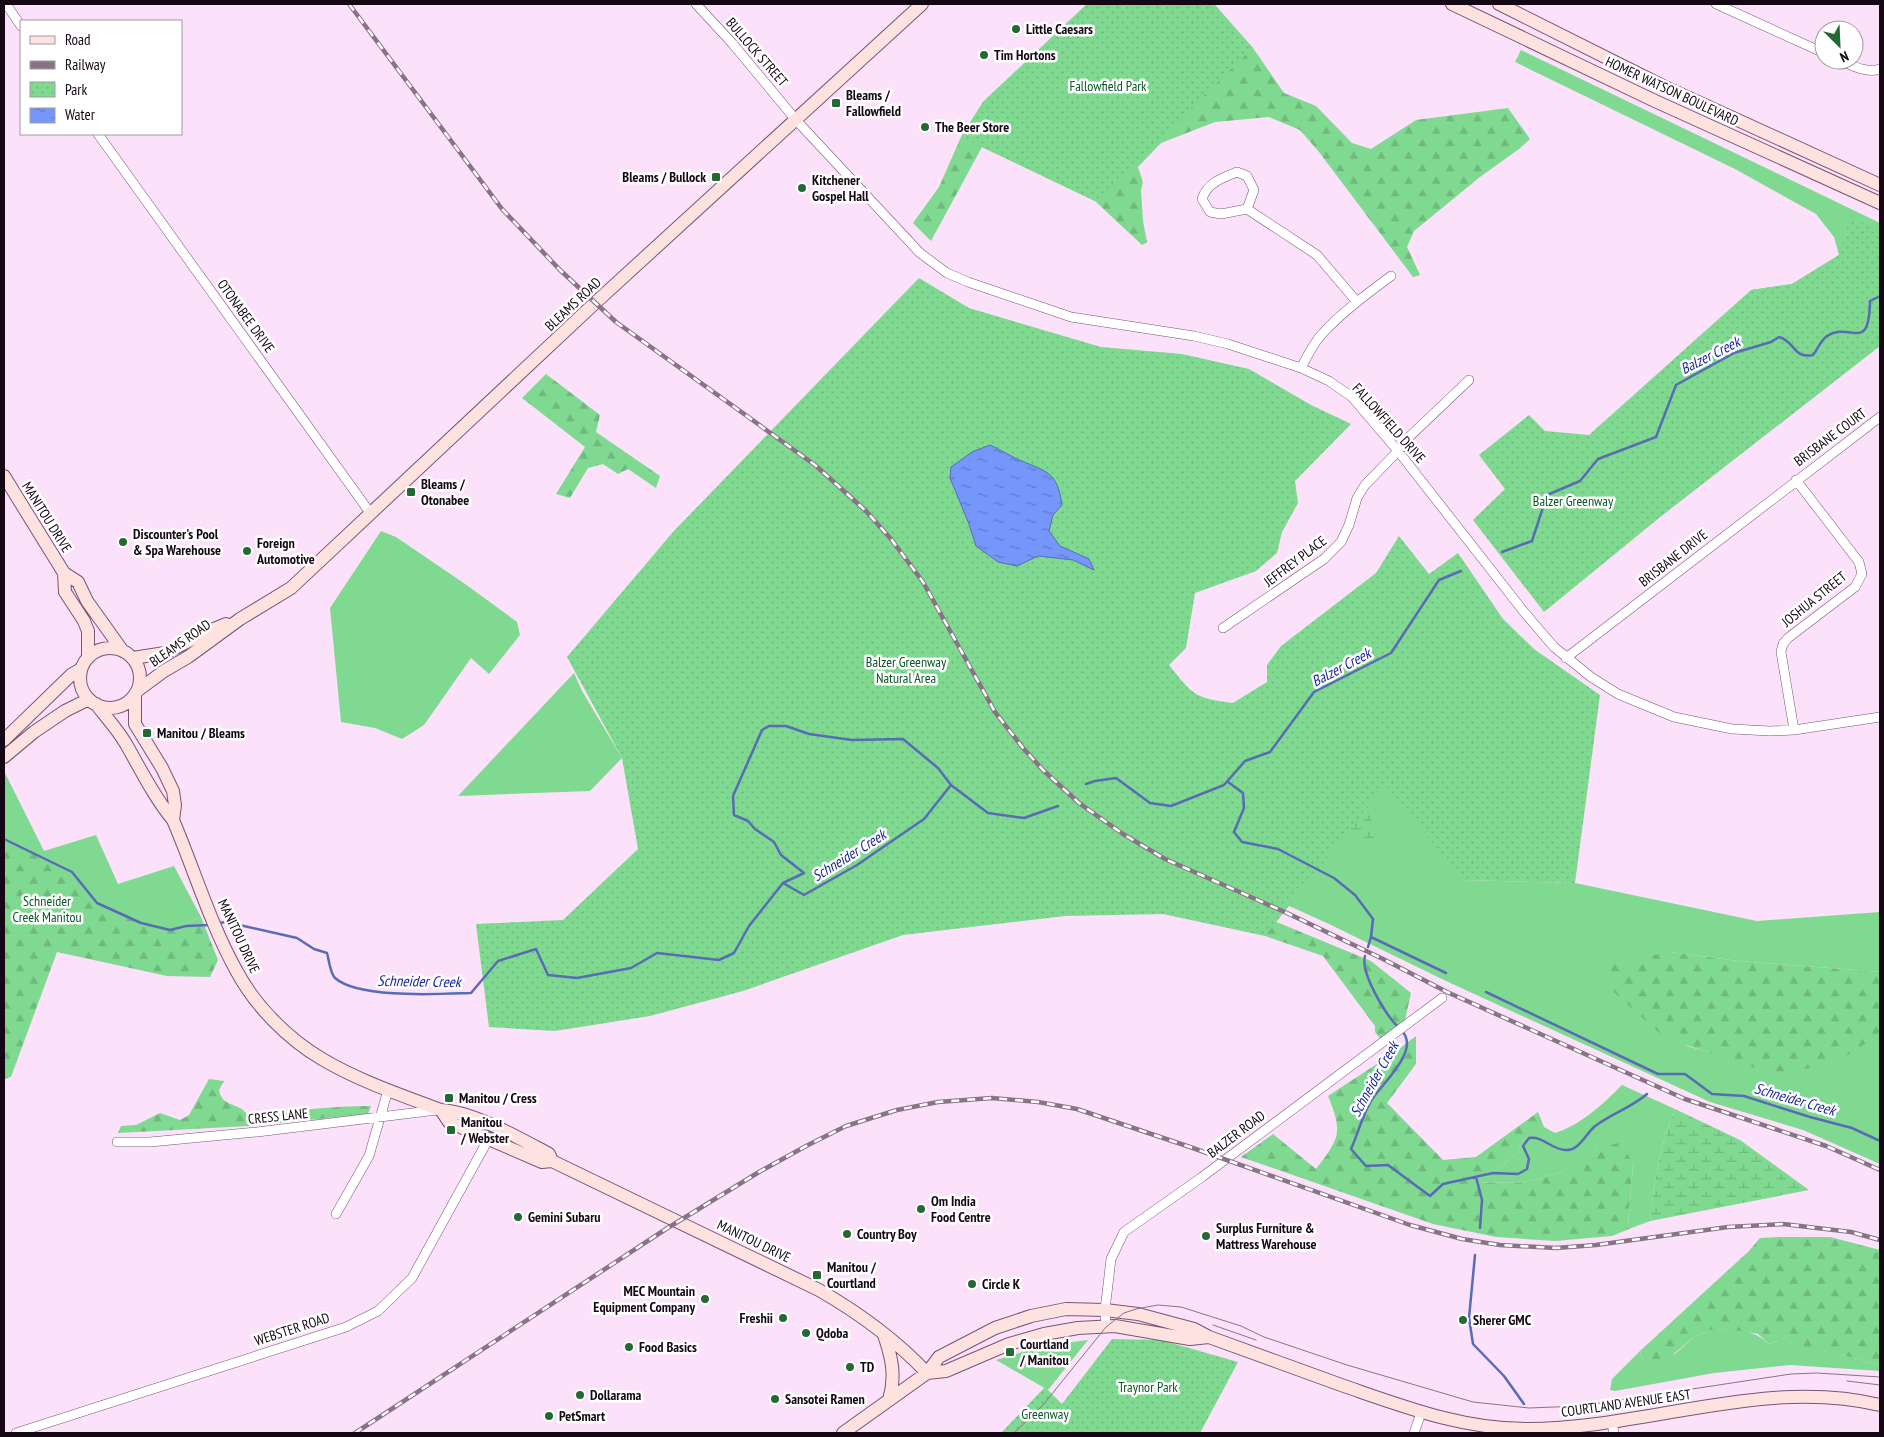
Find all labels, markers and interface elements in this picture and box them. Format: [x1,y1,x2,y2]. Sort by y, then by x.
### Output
street label: BULLOCK STREET [722,14,792,91]
legend [20,20,182,135]
place label: Little Caesars [1026,20,1093,38]
north arrow [1814,20,1864,70]
marker: Little Caesars [1010,23,1022,35]
text: Road [65,30,91,49]
place label: Tim Hortons [994,46,1056,64]
text: N [1837,47,1851,67]
marker: Tim Hortons [978,49,990,61]
street label: HOMER WATSON BOULEVARD [1603,52,1741,130]
text: Railway [65,55,106,74]
park label: Fallowfield Park [1069,77,1147,95]
text: Park [65,80,87,99]
place label: Bleams / Fallowfield [846,86,901,120]
marker: Bleams / Fallowfield [830,97,842,109]
text: Water [65,105,96,124]
place label: The Beer Store [935,118,1009,136]
marker: The Beer Store [919,121,931,133]
place label: Bleams / Bullock [622,168,706,186]
marker: Bleams / Bullock [710,171,722,183]
place label: Kitchener Gospel Hall [812,171,869,205]
marker: Kitchener Gospel Hall [796,182,808,194]
street label: BLEAMS ROAD [541,273,605,335]
street label: OTONABEE DRIVE [213,276,279,356]
water label: Balzer Creek [1677,331,1745,378]
street label: FALLOWFIELD DRIVE [1348,379,1430,467]
street label: BRISBANE COURT [1790,404,1870,470]
place label: Bleams / Otonabee [421,475,469,509]
street label: MANITOU DRIVE [18,478,76,556]
marker: Bleams / Otonabee [405,486,417,498]
park label: Balzer Greenway [1533,492,1614,510]
place label: Discounter's Pool & Spa Warehouse [133,525,221,559]
street label: BRISBANE DRIVE [1635,526,1711,590]
street label: JEFFREY PLACE [1259,532,1330,591]
place label: Foreign Automotive [256,534,315,568]
marker: Discounter's Pool & Spa Warehouse [117,536,129,548]
marker: Foreign Automotive [241,545,253,557]
street label: JOSHUA STREET [1777,567,1851,631]
street label: BLEAMS ROAD [146,615,214,671]
water label: Balzer Creek [1308,643,1376,690]
park label: Balzer Greenway Natural Area [866,653,947,687]
place label: Manitou / Bleams [157,724,245,742]
marker: Manitou / Bleams [141,727,153,739]
water label: Schneider Creek [809,824,891,885]
park label: Schneider Creek Manitou [12,892,82,926]
street label: MANITOU DRIVE [214,896,264,976]
water label: Schneider Creek [377,971,463,991]
water label: Schneider Creek [1346,1036,1404,1120]
water label: Schneider Creek [1752,1078,1840,1120]
place label: Manitou / Cress [459,1089,537,1107]
marker: Manitou / Cress [443,1092,455,1104]
street label: CRESS LANE [247,1104,309,1128]
street label: BALZER ROAD [1203,1106,1269,1162]
place label: Manitou / Webster [460,1113,510,1147]
marker: Manitou / Webster [445,1124,457,1136]
place label: Om India Food Centre [931,1192,991,1226]
marker: Om India Food Centre [915,1203,927,1215]
place label: Gemini Subaru [528,1208,600,1226]
marker: Gemini Subaru [512,1211,524,1223]
street label: MANITOU DRIVE [714,1215,794,1267]
place label: Surplus Furniture & Mattress Warehouse [1216,1219,1317,1253]
place label: Country Boy [857,1225,917,1243]
marker: Country Boy [841,1228,853,1240]
marker: Surplus Furniture & Mattress Warehouse [1200,1230,1212,1242]
place label: Manitou / Courtland [827,1258,877,1292]
marker: Manitou / Courtland [811,1269,823,1281]
place label: Circle K [982,1275,1021,1293]
marker: Circle K [966,1278,978,1290]
place label: MEC Mountain Equipment Company [593,1282,695,1316]
marker: MEC Mountain Equipment Company [699,1293,711,1305]
street label: WEBSTER ROAD [252,1308,332,1350]
place label: Freshii [740,1309,773,1327]
place label: Sherer GMC [1473,1311,1532,1329]
marker: Freshii [777,1312,789,1324]
marker: Sherer GMC [1457,1314,1469,1326]
place label: Qdoba [816,1324,848,1342]
marker: Qdoba [800,1327,812,1339]
place label: Courtland / Manitou [1019,1335,1069,1369]
place label: Food Basics [639,1338,697,1356]
marker: Food Basics [623,1341,635,1353]
marker: Courtland / Manitou [1004,1346,1016,1358]
place label: TD [860,1358,875,1376]
marker: TD [844,1361,856,1373]
park label: Traynor Park [1118,1378,1178,1396]
street label: COURTLAND AVENUE EAST [1560,1385,1693,1421]
place label: Dollarama [590,1386,641,1404]
marker: Dollarama [574,1389,586,1401]
place label: Sansotei Ramen [785,1390,865,1408]
marker: Sansotei Ramen [769,1393,781,1405]
park label: Greenway [1021,1405,1069,1423]
place label: PetSmart [559,1407,605,1425]
marker: PetSmart [543,1410,555,1422]

